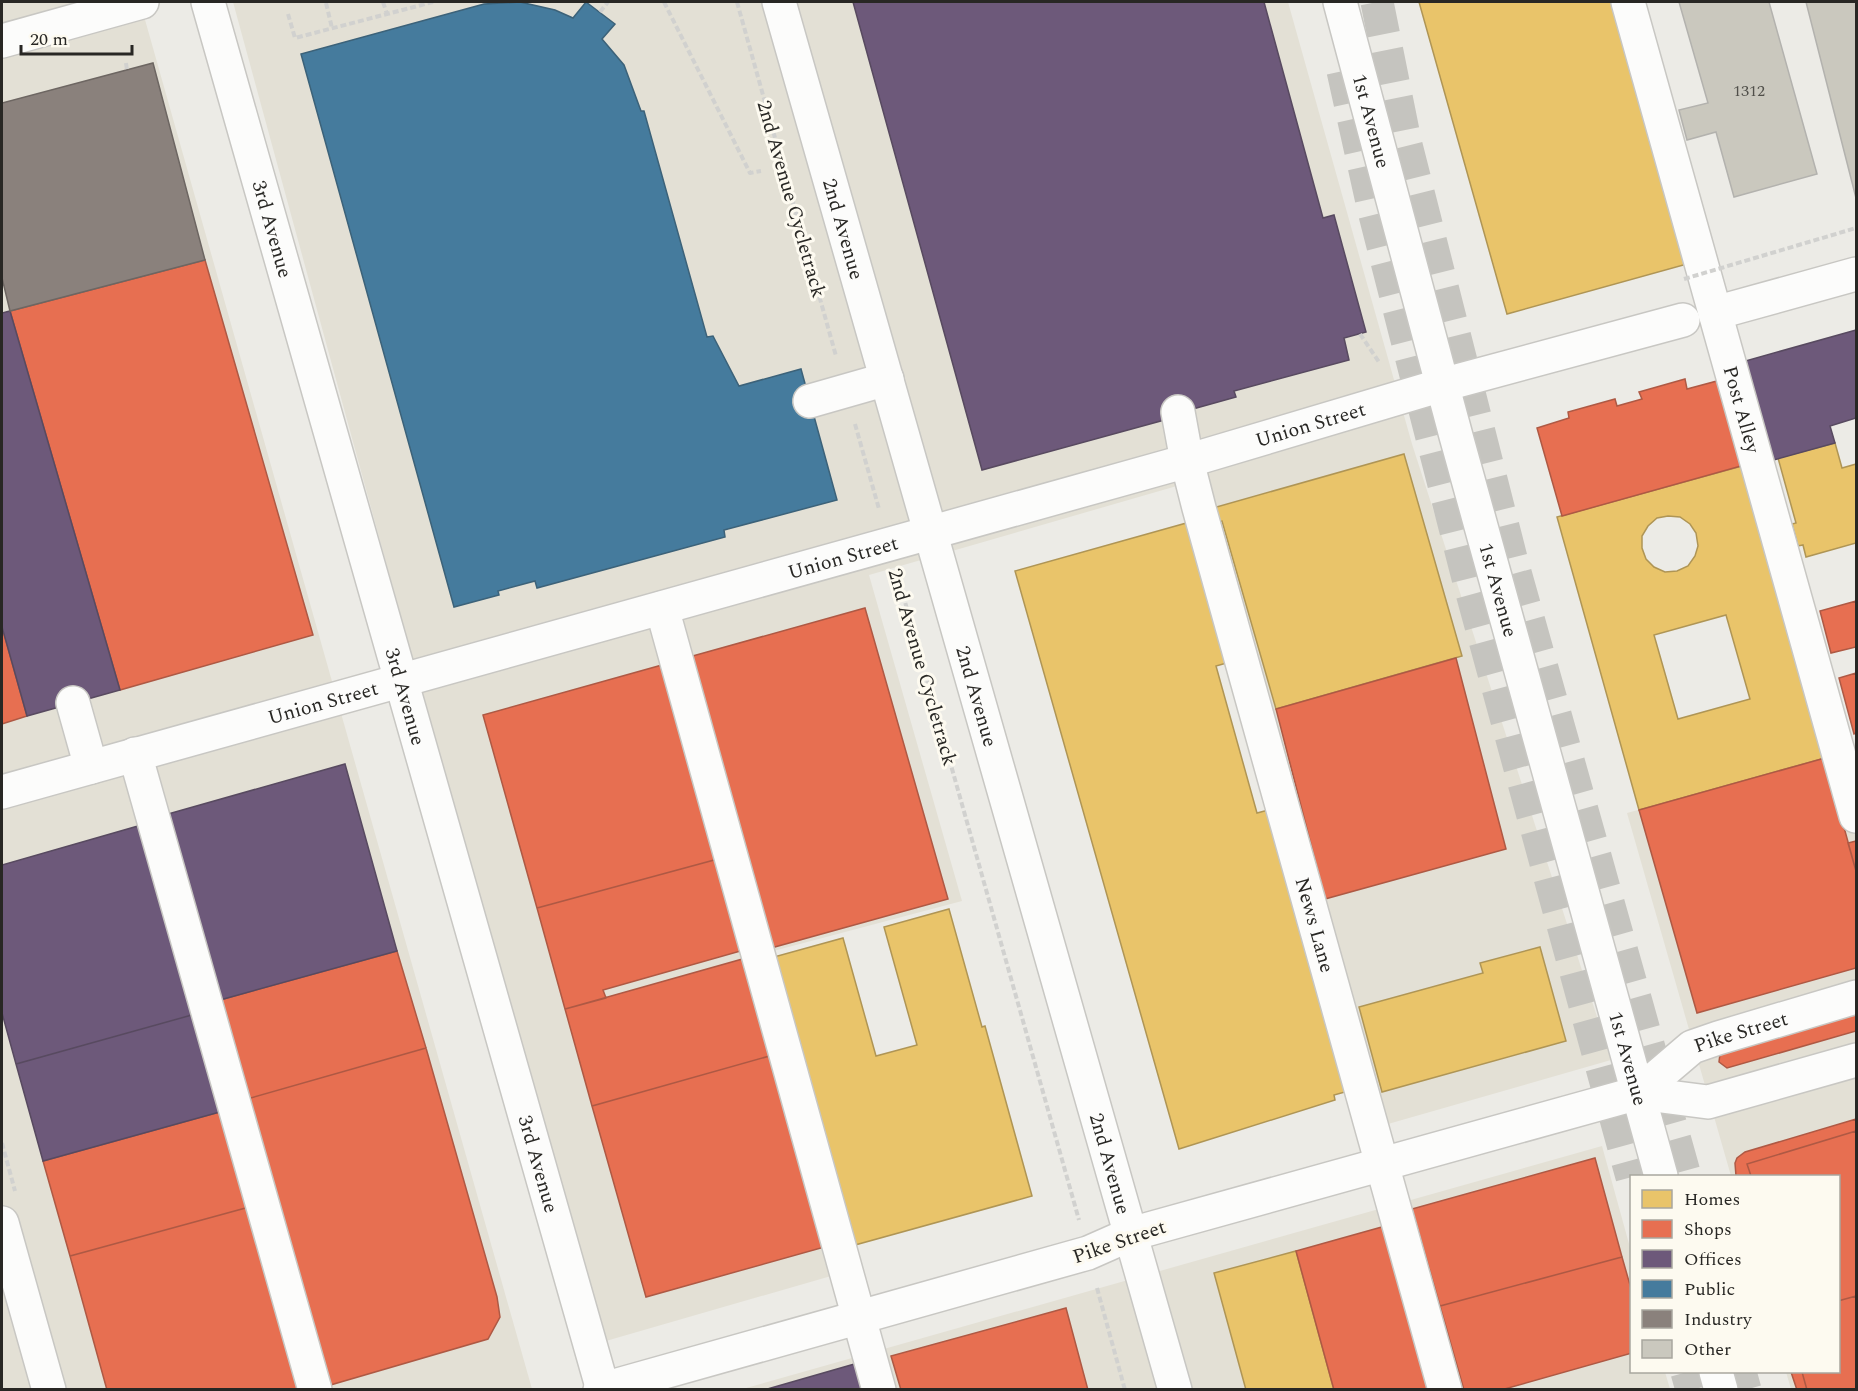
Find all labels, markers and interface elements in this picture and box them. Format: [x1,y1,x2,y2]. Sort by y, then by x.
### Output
scale bar [21,18,132,56]
text: 20 m [30,26,68,53]
street label: 1st Avenue [1344,71,1398,172]
house number: 1312 [1733,79,1765,103]
street label: 2nd Avenue Cycletrack [748,97,834,301]
street label: 2nd Avenue [814,175,871,283]
street label: 3rd Avenue [243,177,300,282]
street label: Post Alley [1715,362,1768,458]
street label: Union Street [1252,395,1369,456]
street label: Union Street [784,528,902,588]
street label: 1st Avenue [1470,540,1525,641]
street label: 2nd Avenue Cycletrack [879,565,965,769]
street label: 2nd Avenue [947,643,1005,751]
street label: 3rd Avenue [377,644,433,749]
street label: Union Street [264,674,382,733]
street label: News Lane [1287,874,1342,976]
street label: Pike Street [1690,1004,1792,1061]
street label: 1st Avenue [1600,1008,1655,1109]
street label: 2nd Avenue [1081,1110,1138,1218]
street label: 3rd Avenue [510,1112,566,1216]
legend [1630,1175,1840,1373]
text: Homes [1684,1186,1740,1213]
street label: Pike Street [1069,1212,1170,1272]
text: Shops [1684,1216,1732,1243]
text: Offices [1684,1246,1742,1273]
text: Public [1684,1276,1735,1303]
text: Industry [1684,1306,1753,1333]
text: Other [1684,1336,1731,1363]

